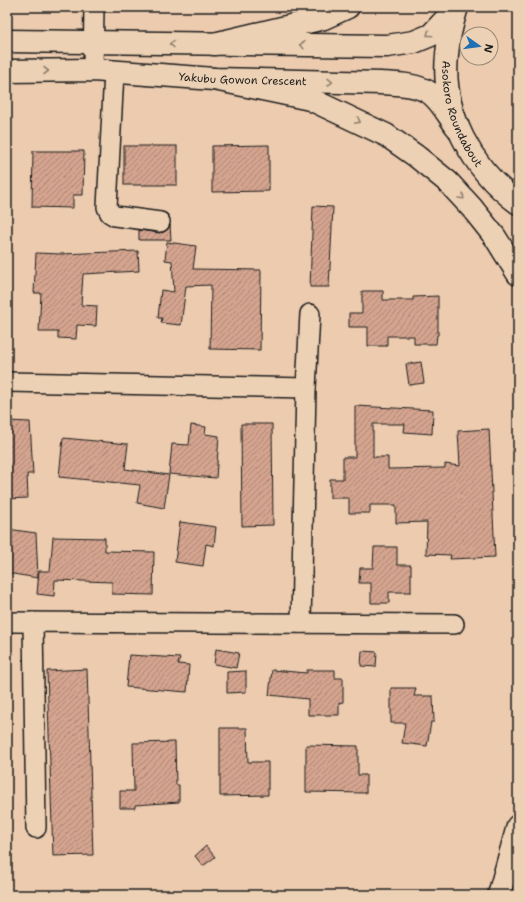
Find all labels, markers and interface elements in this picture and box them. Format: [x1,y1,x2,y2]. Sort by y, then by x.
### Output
north arrow [459,26,499,66]
one-way arrow [427,29,434,36]
one-way arrow [169,39,175,48]
one-way arrow [299,41,305,49]
text: N [480,42,497,55]
street label: Asokoro Roundabout [438,60,486,170]
one-way arrow [43,67,49,75]
street label: Yakubu Gowon Crescent [178,69,307,89]
one-way arrow [327,78,333,86]
one-way arrow [353,116,361,124]
one-way arrow [457,192,465,200]

